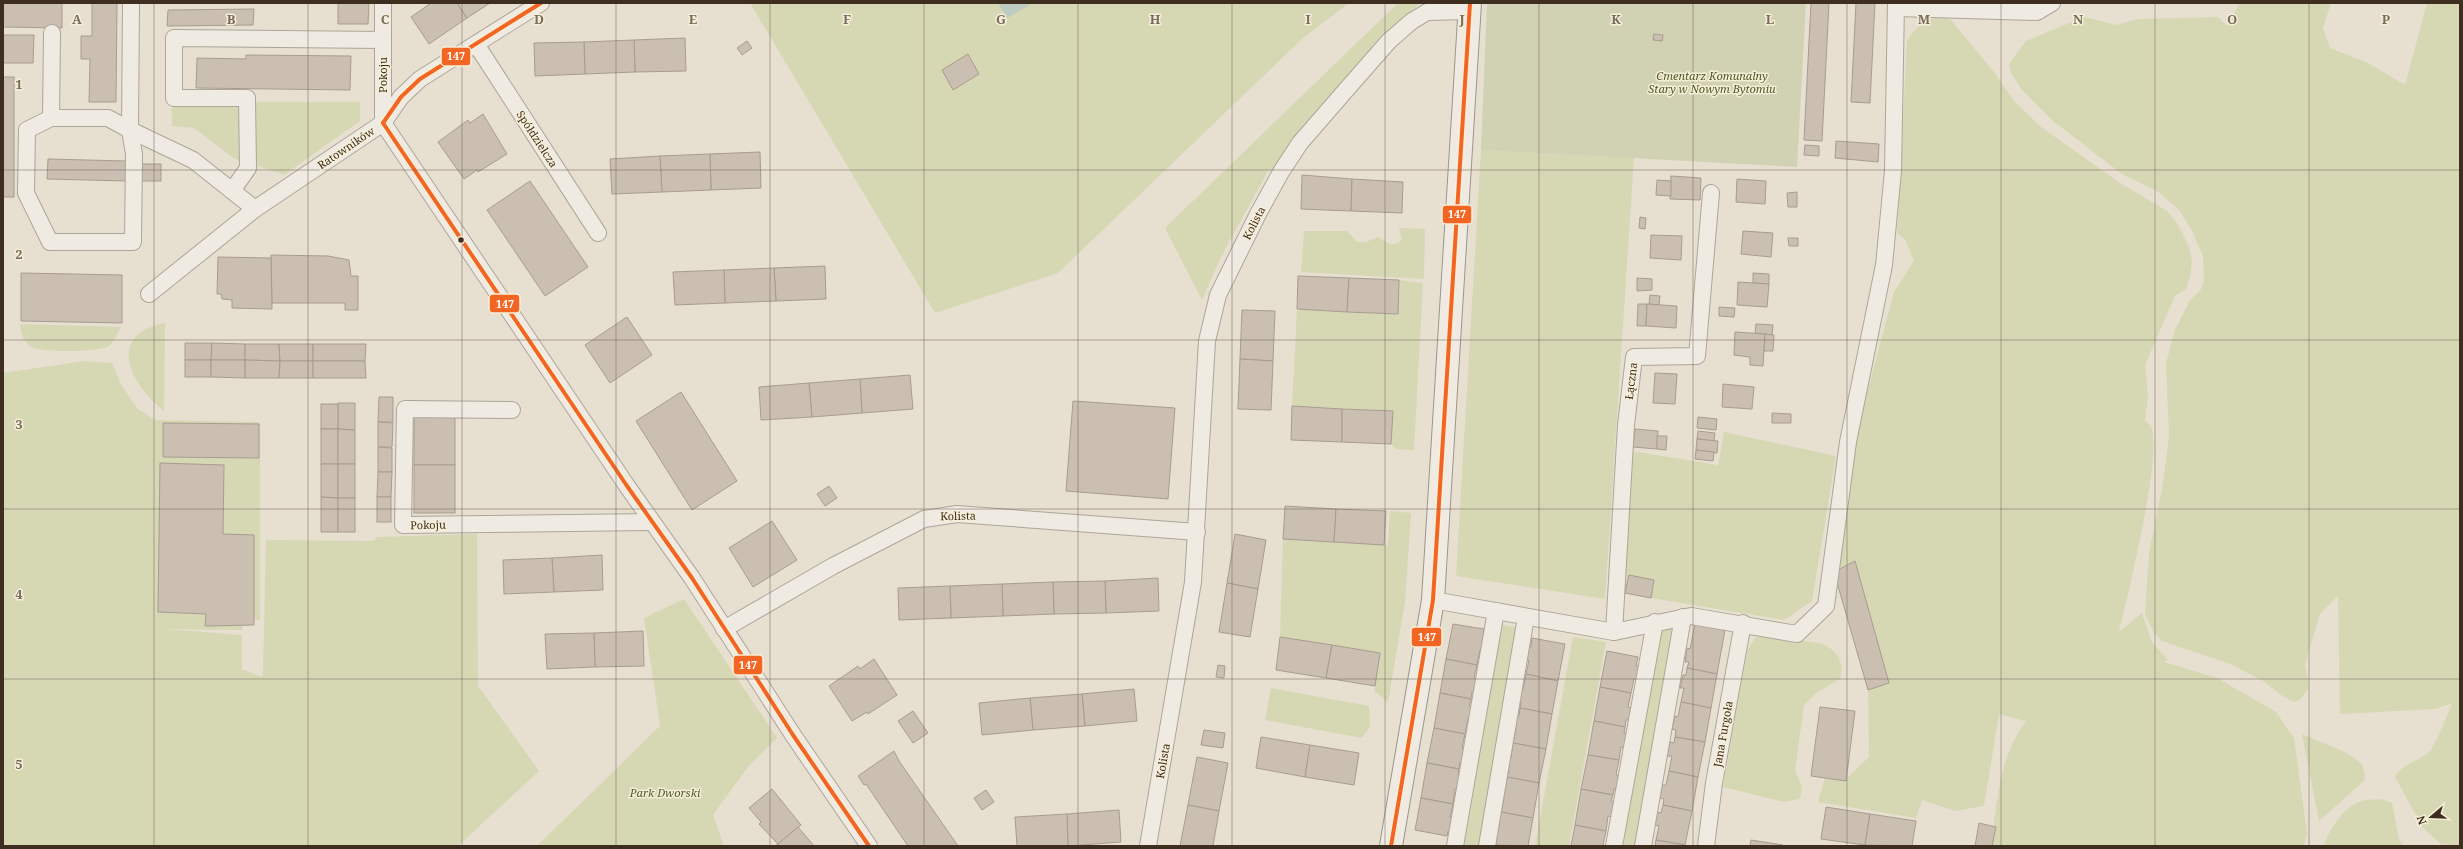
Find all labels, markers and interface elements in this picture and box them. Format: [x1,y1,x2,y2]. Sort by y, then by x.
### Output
text: A [72,10,82,28]
text: B [227,10,236,28]
text: C [381,10,390,28]
text: D [534,10,544,28]
text: E [689,10,698,28]
text: F [843,10,851,28]
text: G [996,10,1006,28]
text: H [1150,10,1161,28]
text: I [1305,10,1311,28]
text: J [1458,10,1465,28]
text: K [1611,10,1621,28]
text: L [1766,10,1775,28]
text: M [1918,10,1931,28]
text: N [2073,10,2084,28]
text: O [2227,10,2237,28]
text: P [2382,10,2391,28]
line badge: 147 [441,47,471,66]
text: 147 [447,48,465,63]
street label: Pokoju [375,57,390,93]
park label: Cmentarz Komunalny Stary w Nowym Bytomiu [1648,68,1776,96]
text: 1 [15,75,23,93]
street label: Spółdzielcza [513,107,561,170]
street label: Ratowników [314,123,378,172]
street label: Kolista [1239,203,1268,242]
line badge: 147 [1442,205,1472,224]
text: 147 [1448,206,1466,221]
unlabelled marker [456,235,466,245]
text: 2 [15,245,23,263]
line badge: 147 [489,294,520,313]
text: 147 [496,296,514,311]
street label: Łączna [1621,361,1640,400]
text: 3 [15,415,23,433]
street label: Kolista [940,508,976,523]
street label: Pokoju [410,517,446,532]
text: 4 [15,585,23,603]
line badge: 147 [1411,627,1442,647]
text: 147 [1418,629,1436,644]
line badge: 147 [733,655,763,675]
text: 147 [739,657,757,672]
street label: Jana Furgoła [1709,700,1736,769]
street label: Kolista [1152,742,1173,780]
text: 5 [15,755,23,773]
park label: Park Dworski [629,785,701,800]
north arrow [2411,797,2451,837]
text: N [2412,814,2430,827]

